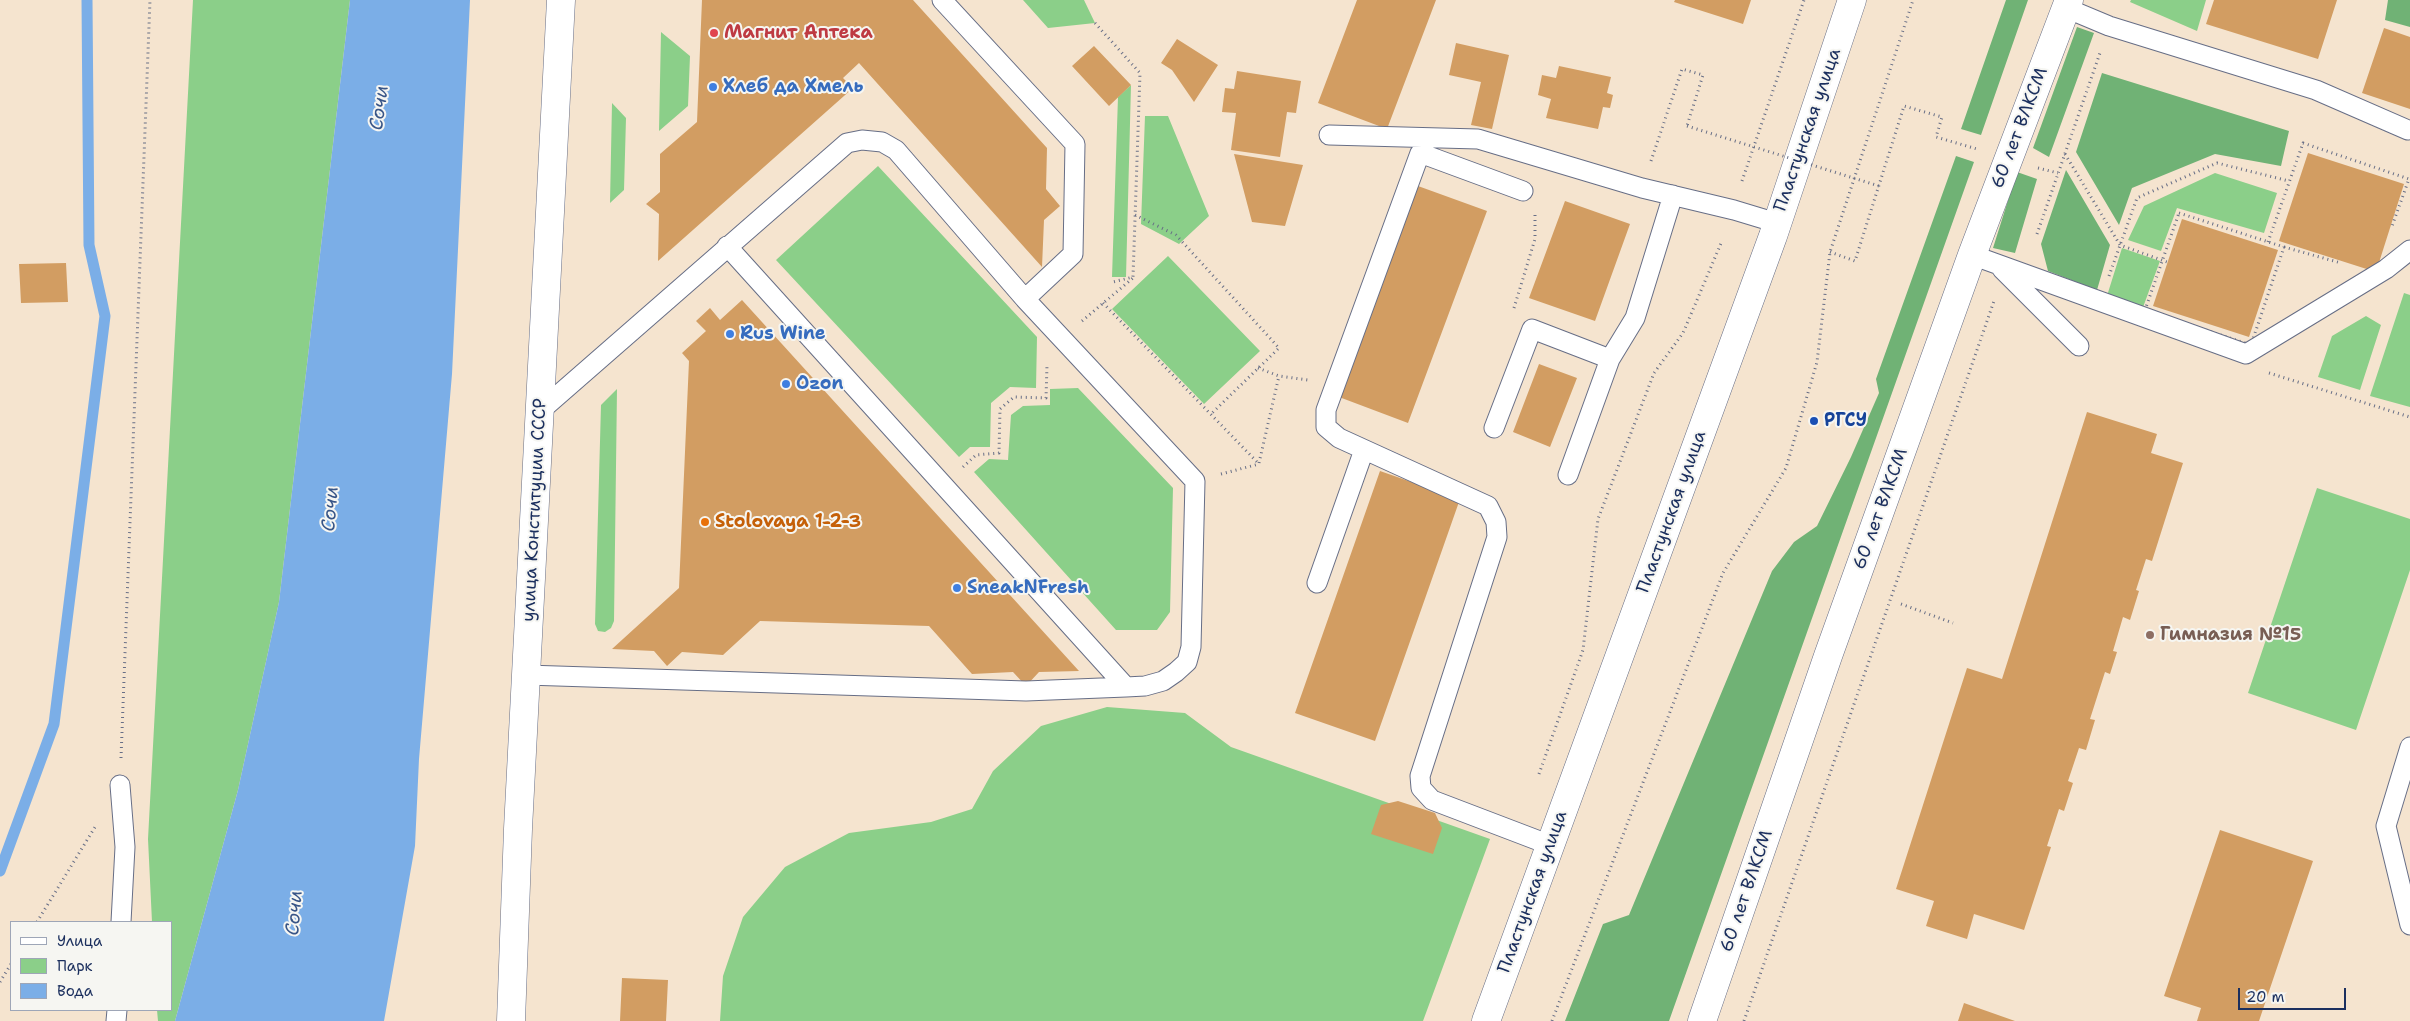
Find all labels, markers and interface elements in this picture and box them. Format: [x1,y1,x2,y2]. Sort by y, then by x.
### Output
place label: Магнит Аптека [724,22,873,44]
marker: Магнит Аптека [708,27,720,39]
street label: Пластунская улица [1770,46,1846,214]
street label: 60 лет ВЛКСМ [1987,65,2053,191]
place label: Хлеб да Хмель [723,76,863,98]
marker: Хлеб да Хмель [707,81,719,93]
water label: Сочи [366,84,394,132]
place label: Rus Wine [740,323,826,345]
marker: Rus Wine [724,328,736,340]
place label: Ozon [796,373,843,395]
marker: Ozon [780,378,792,390]
street label: улица Конституции СССР [518,398,552,622]
place label: РГСУ [1824,410,1867,432]
marker: РГСУ [1808,415,1820,427]
street label: Пластунская улица [1633,428,1711,596]
street label: 60 лет ВЛКСМ [1849,445,1913,573]
water label: Сочи [318,486,344,532]
place label: Stolovaya 1-2-3 [715,511,861,533]
marker: Stolovaya 1-2-3 [699,516,711,528]
place label: SneakNFresh [967,577,1089,599]
marker: SneakNFresh [951,582,963,594]
place label: Гимназия №15 [2160,624,2301,646]
marker: Гимназия №15 [2144,629,2156,641]
street label: Пластунская улица [1494,808,1572,976]
street label: 60 лет ВЛКСМ [1716,827,1778,955]
water label: Сочи [282,890,308,936]
legend [10,921,172,1011]
text: Улица [57,931,102,951]
text: Парк [57,956,93,976]
scale bar [2240,978,2348,1010]
text: Вода [57,981,93,1001]
text: 20 m [2246,987,2285,1007]

